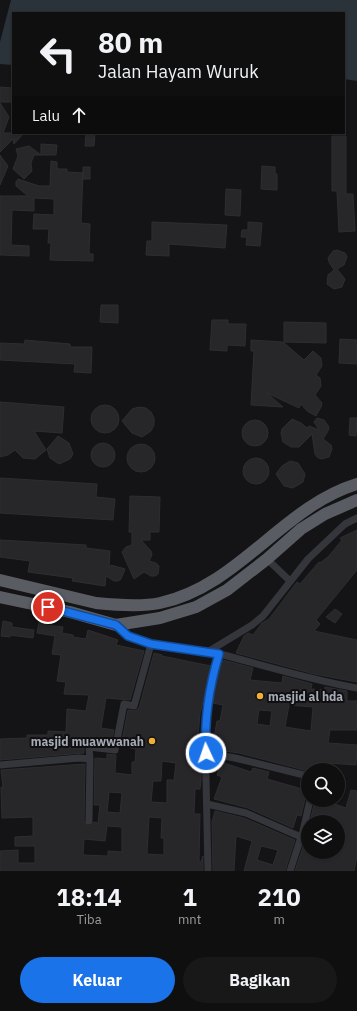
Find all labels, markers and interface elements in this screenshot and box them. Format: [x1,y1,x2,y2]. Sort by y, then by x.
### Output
text: 80 m [98,24,163,61]
icon: left [32,28,84,80]
text: Jalan Hayam Wuruk [98,60,259,83]
icon: ahead [68,104,90,126]
text: Lalu [32,106,60,125]
pin [31,590,65,624]
icon: arrive [37,596,59,618]
place label: masjid al hda [268,689,343,704]
marker: masjid al hda [255,691,265,701]
position arrow [185,732,227,774]
place label: masjid muawwanah [31,734,144,749]
marker: masjid muawwanah [147,736,157,746]
map controls [301,763,345,859]
button: search [301,763,345,807]
button: layers [301,815,345,859]
text: 18:14 [56,881,122,913]
text: 1 [182,881,197,913]
text: 210 [258,881,301,913]
text: Tiba [76,911,102,928]
text: mnt [178,911,201,928]
text: m [273,911,285,928]
button: Keluar [20,957,175,1003]
button: Bagikan [183,957,337,1003]

